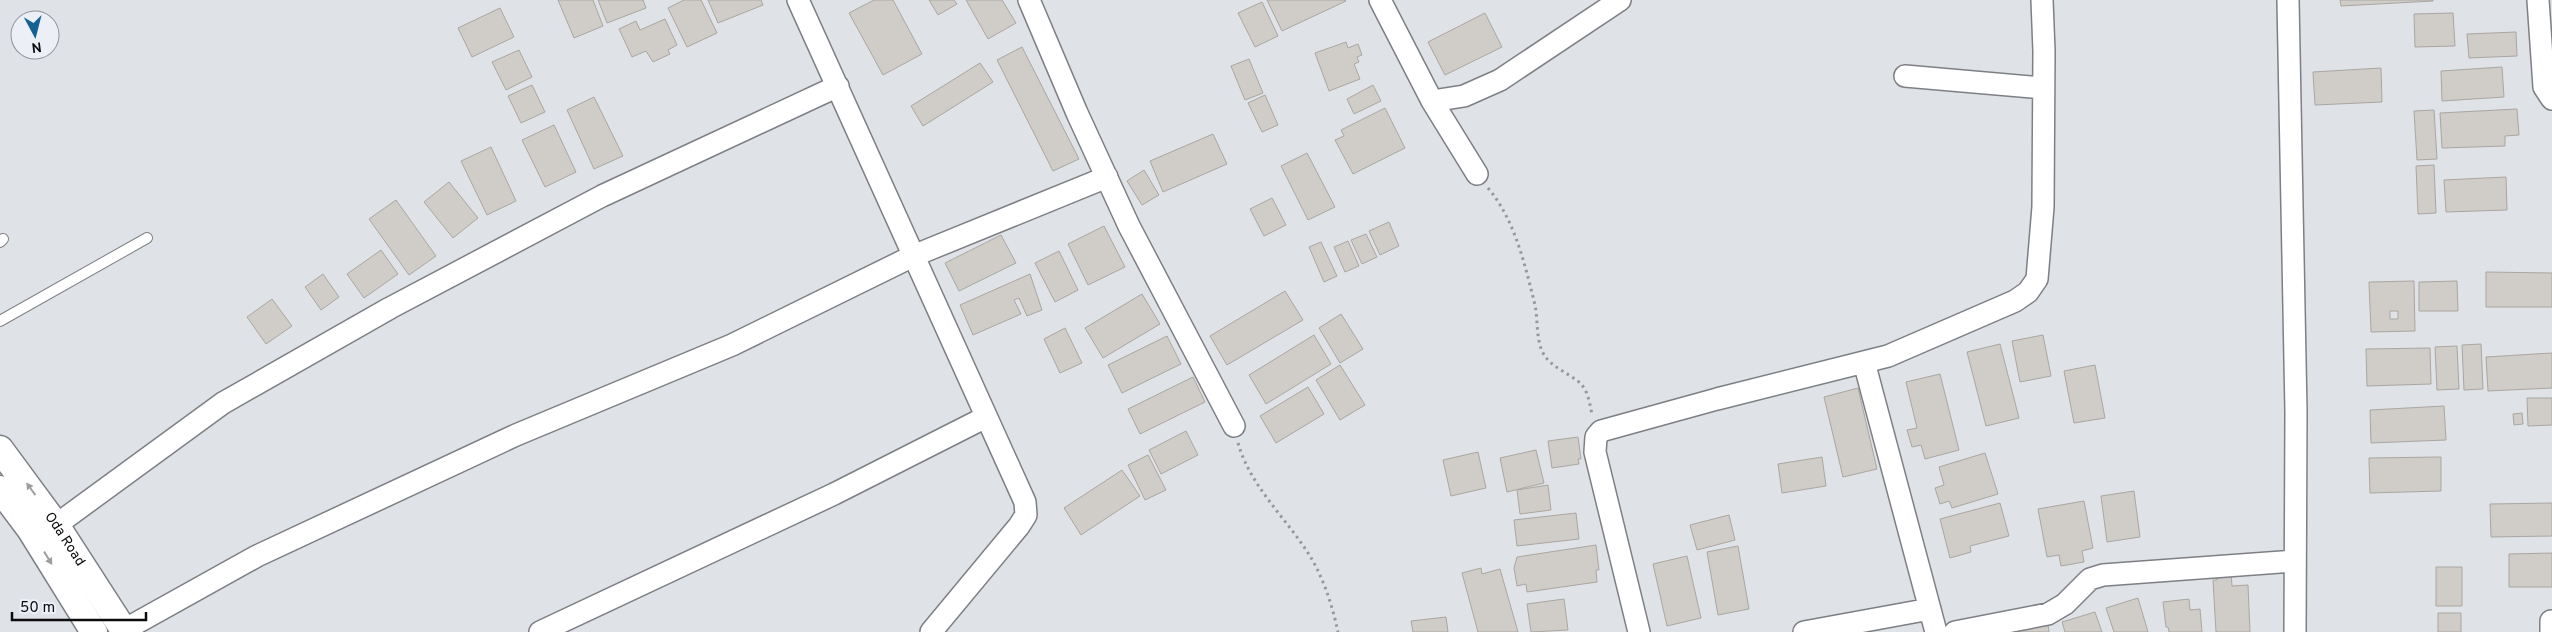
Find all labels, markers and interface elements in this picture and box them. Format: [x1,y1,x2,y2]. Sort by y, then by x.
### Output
north arrow [10,10,60,60]
text: N [30,37,42,55]
one-way arrow [26,482,36,496]
street label: Oda Road [41,509,89,569]
one-way arrow [43,551,53,565]
scale bar [12,590,146,622]
text: 50 m [20,599,55,618]

